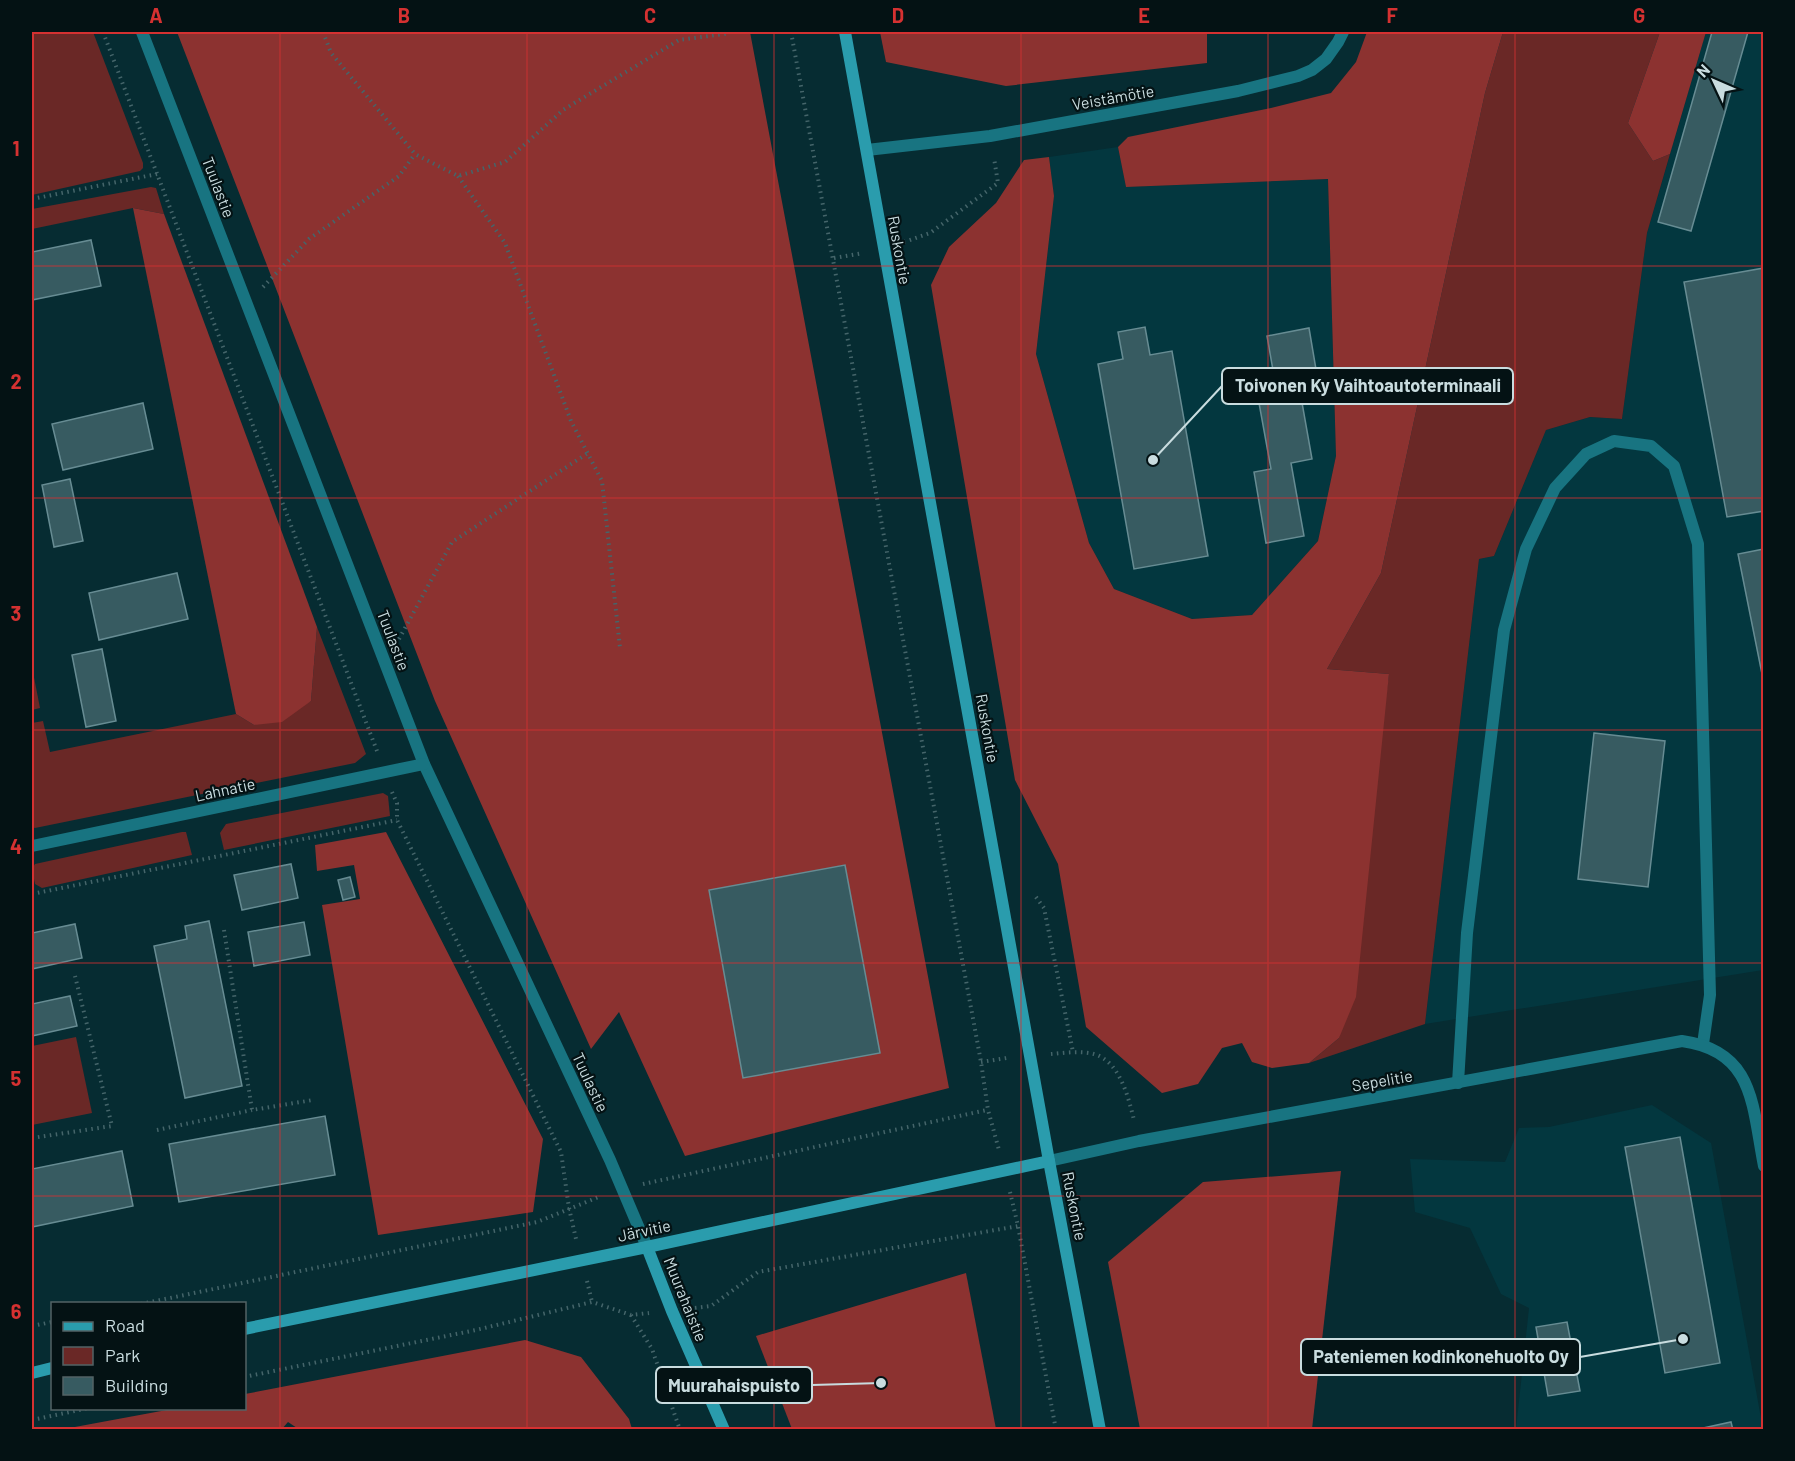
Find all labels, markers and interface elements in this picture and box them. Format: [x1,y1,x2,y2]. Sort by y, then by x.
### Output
text: A [149,3,163,27]
text: B [398,3,410,27]
text: C [644,3,656,27]
text: D [892,3,904,27]
text: E [1138,3,1150,27]
text: F [1386,3,1398,27]
text: G [1633,3,1645,27]
north arrow [1684,51,1744,111]
text: N [1692,60,1713,81]
street label: Veistämötie [1071,80,1155,114]
text: 1 [12,136,20,160]
street label: Tuulastie [199,154,239,220]
street label: Ruskontie [885,214,915,286]
callout: Toivonen Ky Vaihtoautoterminaali [1222,368,1513,404]
text: 2 [10,369,22,393]
text: Toivonen Ky Vaihtoautoterminaali [1235,374,1501,396]
text: 3 [11,601,21,625]
street label: Tuulastie [374,607,414,673]
street label: Ruskontie [973,692,1003,764]
street label: Lahnatie [193,773,257,805]
text: 4 [10,834,22,858]
street label: Tuulastie [569,1049,613,1115]
street label: Sepelitie [1350,1065,1414,1095]
text: 5 [11,1066,22,1090]
street label: Ruskontie [1059,1170,1091,1242]
street label: Järvitie [616,1215,672,1245]
street label: Muurahaistie [660,1254,712,1344]
text: 6 [11,1299,22,1323]
legend [51,1302,246,1410]
text: Road [105,1314,145,1336]
callout: Pateniemen kodinkonehuolto Oy [1301,1339,1580,1375]
text: Park [105,1344,140,1366]
text: Pateniemen kodinkonehuolto Oy [1313,1345,1569,1367]
callout: Muurahaispuisto [656,1367,812,1403]
text: Building [105,1374,168,1396]
text: Muurahaispuisto [668,1374,800,1396]

